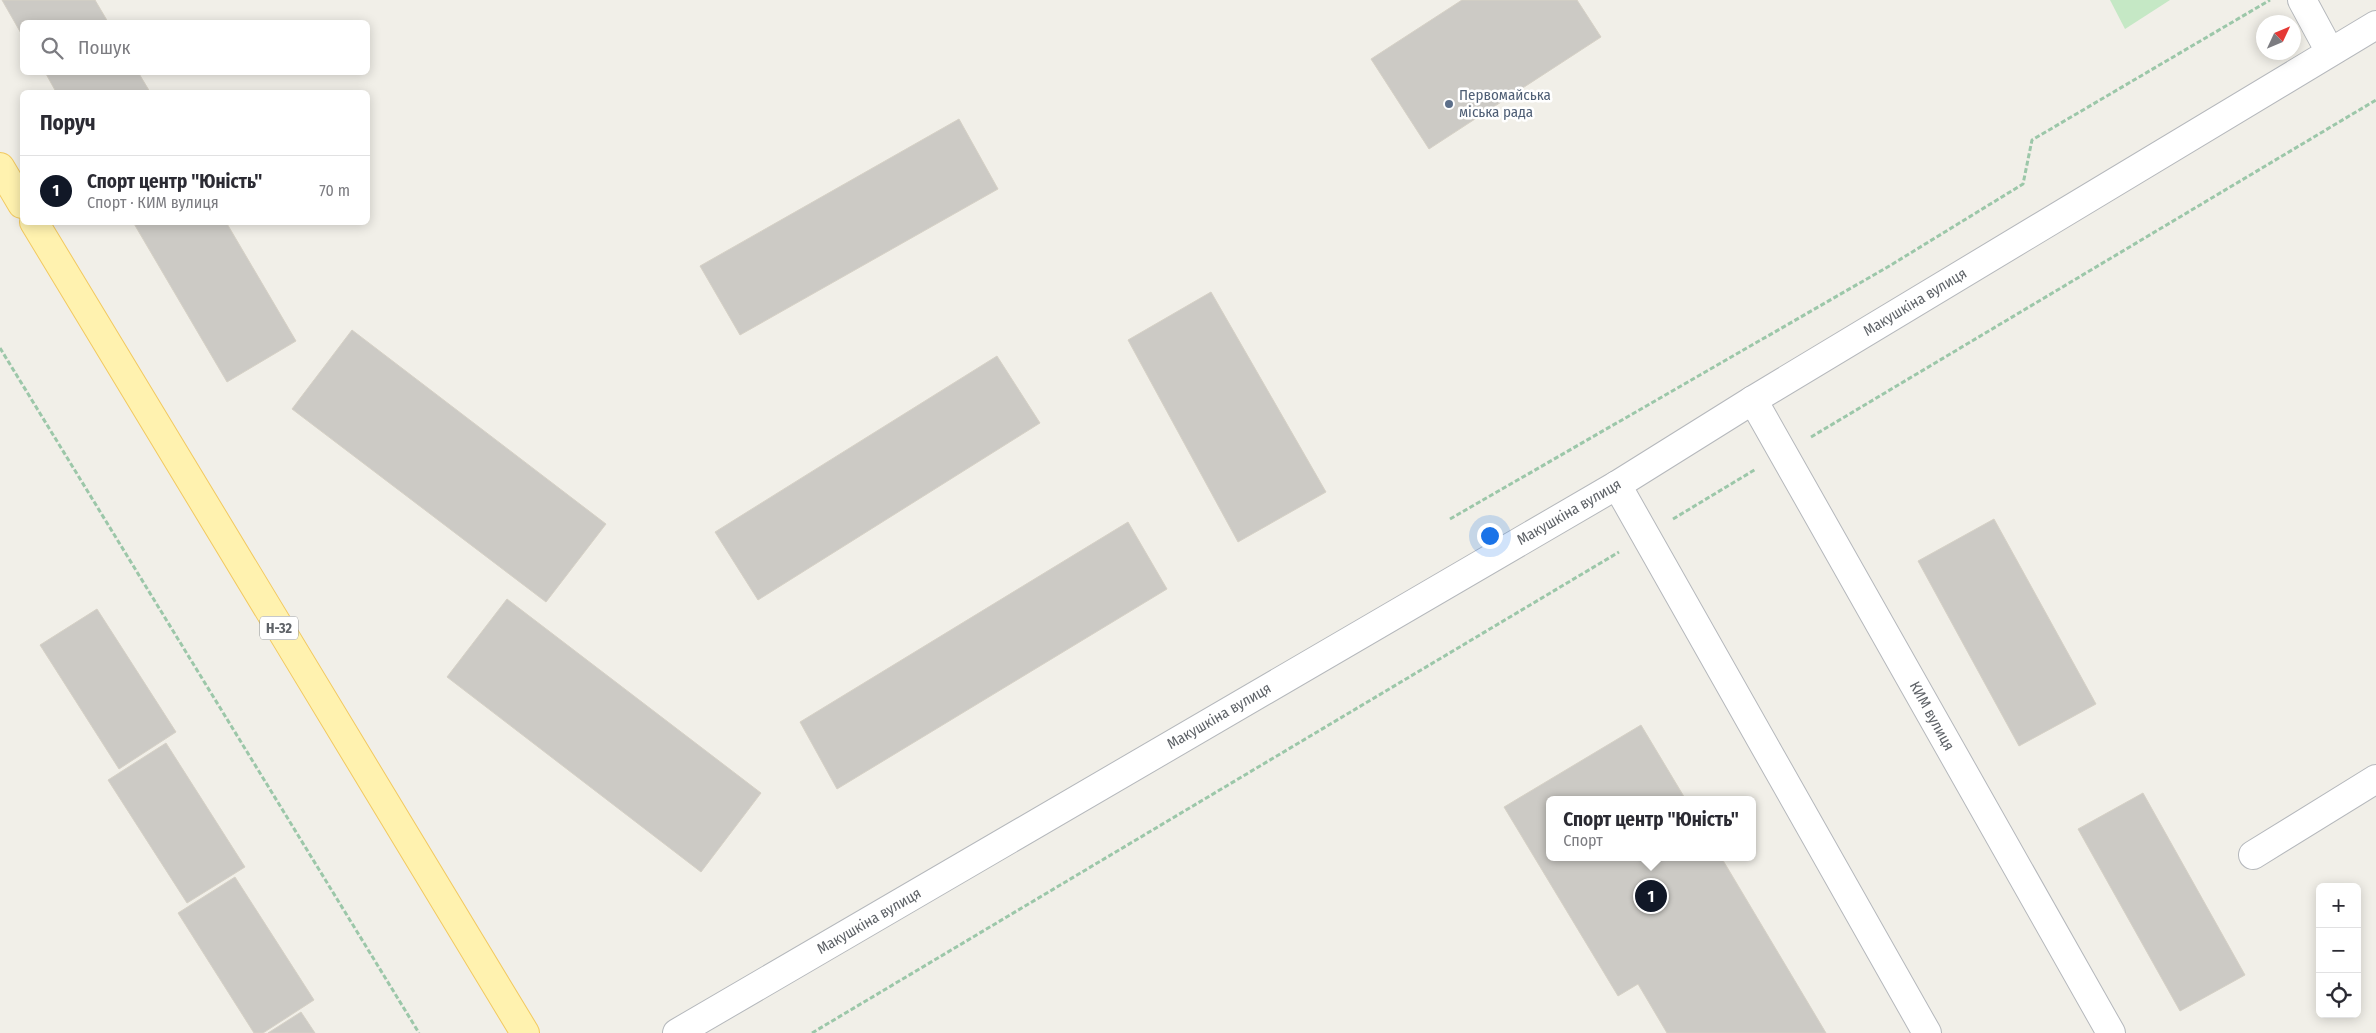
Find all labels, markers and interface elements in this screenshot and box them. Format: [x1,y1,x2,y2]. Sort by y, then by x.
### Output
north arrow [2256,15,2301,60]
search box [20,20,370,75]
icon: search [38,34,66,62]
text: Пошук [78,36,130,59]
place label: Первомайська міська рада [1459,86,1551,121]
marker: Первомайська міська рада [1443,98,1455,110]
text: Поруч [40,110,96,136]
text: Спорт центр "Юність" [87,170,262,193]
text: 1 [53,181,59,200]
text: 70 m [319,181,350,200]
text: Спорт · КИМ вулиця [87,193,219,212]
street label: Макушкіна вулиця [1860,264,1970,340]
street label: Макушкіна вулиця [1514,475,1624,549]
your location [1477,523,1503,549]
road number: Н-32 [260,616,298,640]
street label: КИМ вулиця [1906,678,1958,754]
street label: Макушкіна вулиця [1164,679,1274,753]
popup [1546,796,1756,861]
text: Спорт центр "Юність" [1563,808,1739,831]
text: Спорт [1563,831,1603,850]
pin: 1 [1635,877,1667,915]
map controls [2316,883,2361,1018]
button: + [2316,883,2361,928]
street label: Макушкіна вулиця [814,884,924,958]
button: − [2316,928,2361,973]
button: locate [2316,973,2361,1018]

